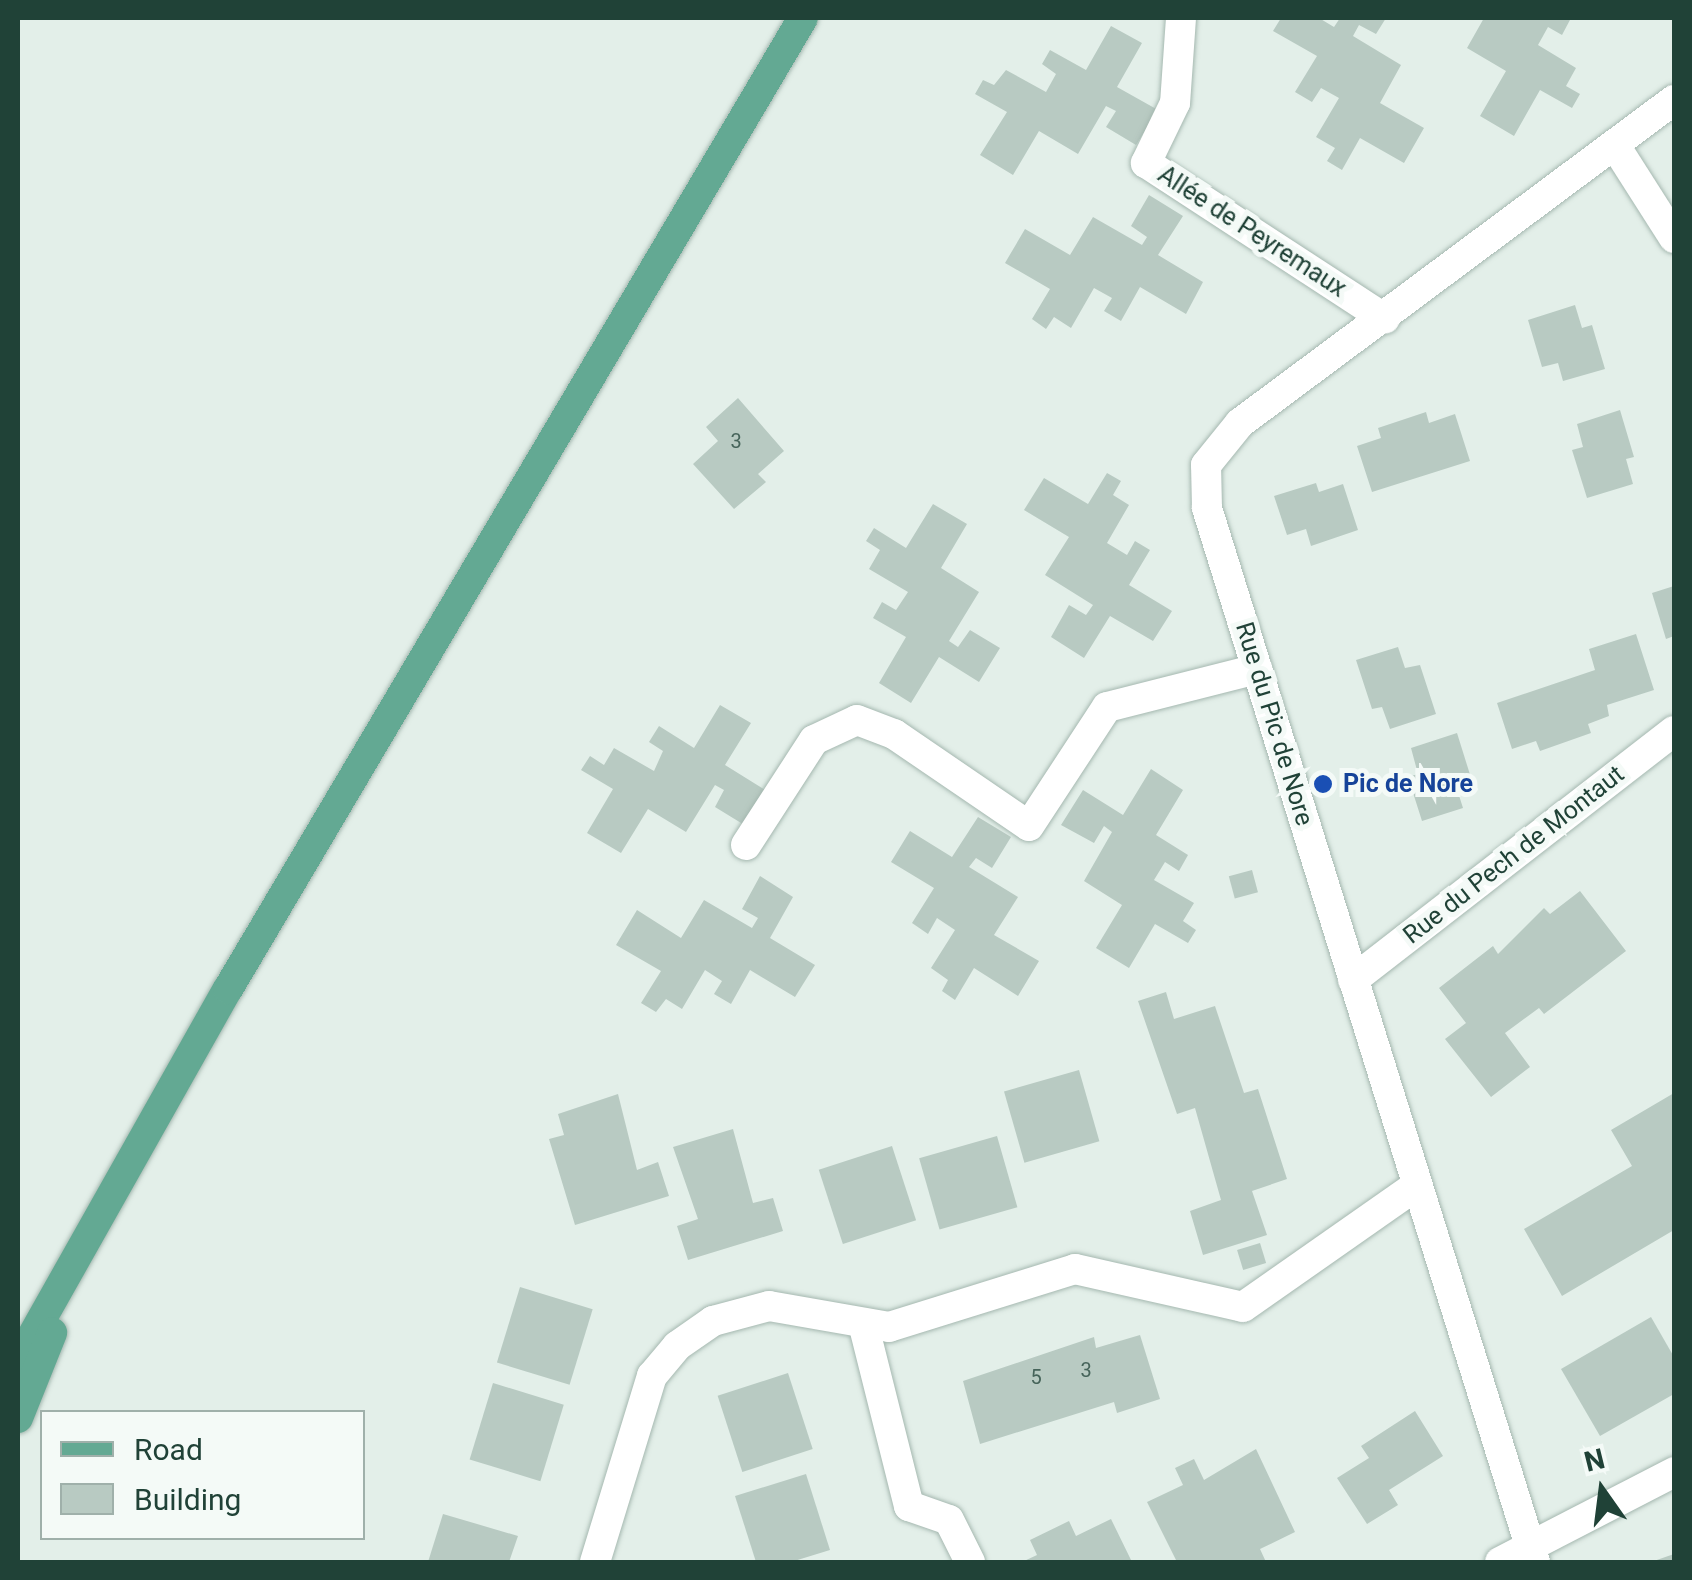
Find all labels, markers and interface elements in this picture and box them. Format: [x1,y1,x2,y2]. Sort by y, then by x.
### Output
street label: Allée de Peyremaux [1152,160,1352,304]
house number: 3 [730,429,742,453]
street label: Rue du Pic de Nore [1229,619,1319,829]
street label: Rue du Pech de Montaut [1398,759,1630,951]
place label: Pic de Nore [1343,769,1473,799]
marker: Pic de Nore [1312,773,1334,795]
house number: 3 [1080,1358,1092,1382]
house number: 5 [1030,1365,1042,1389]
legend [40,1410,365,1540]
text: Road [134,1432,203,1467]
north arrow [1552,1440,1652,1540]
text: N [1581,1442,1608,1479]
text: Building [134,1482,241,1517]

